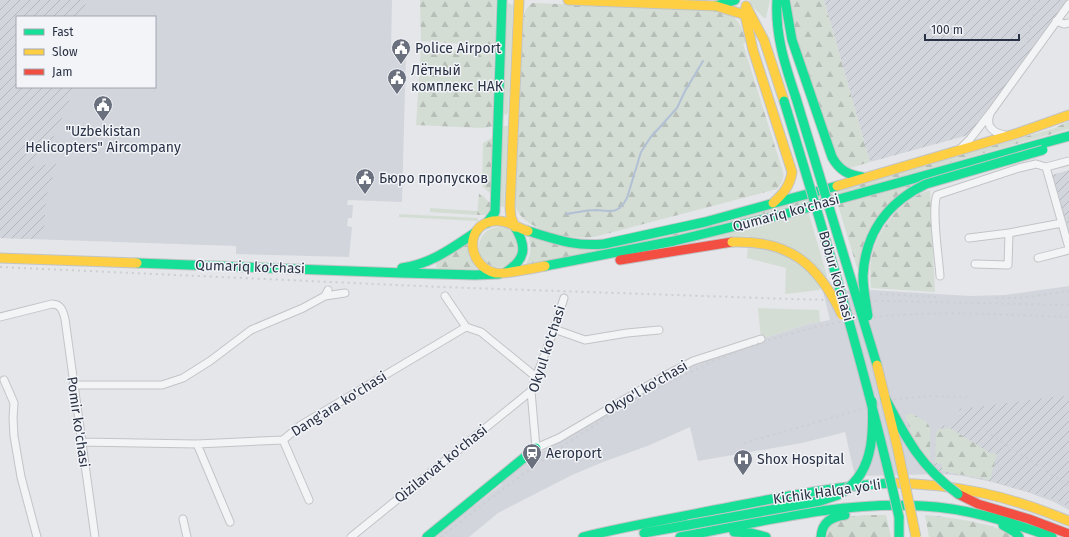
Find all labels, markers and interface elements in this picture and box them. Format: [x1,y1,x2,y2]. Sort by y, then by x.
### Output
legend [16,16,156,88]
scale bar [925,16,1019,42]
text: 100 m [931,23,963,37]
text: Fast [52,25,74,39]
public building icon: Police Airport [390,37,412,65]
place label: Police Airport [415,40,502,57]
text: Slow [52,45,78,59]
place label: Лётный комплекс НАК [411,62,504,95]
text: Jam [52,65,72,79]
public building icon: Лётный комплекс НАК [386,67,408,95]
public building icon: "Uzbekistan Helicopters" Aircompany [92,94,114,122]
place label: "Uzbekistan Helicopters" Aircompany [25,123,181,156]
public building icon: Бюро пропусков [354,167,376,195]
place label: Бюро пропусков [379,170,488,187]
street label: Qumariq ko'chasi [731,191,841,235]
street label: Bobur ko'chasi [815,229,857,323]
street label: Qumariq ko'chasi [195,257,305,277]
street label: Okyul ko'chasi [525,303,569,395]
street label: Okyo'l ko'chasi [601,357,691,419]
street label: Dang'ara ko'chasi [288,368,390,440]
street label: Pomir ko'chasi [63,375,93,469]
street label: Qizilarvat ko'chasi [391,421,491,507]
station icon: Aeroport [521,442,543,470]
place label: Aeroport [546,445,603,462]
hospital icon: Shox Hospital [732,448,754,476]
place label: Shox Hospital [757,451,844,468]
street label: Kichik Halqa yo'li [772,476,882,508]

